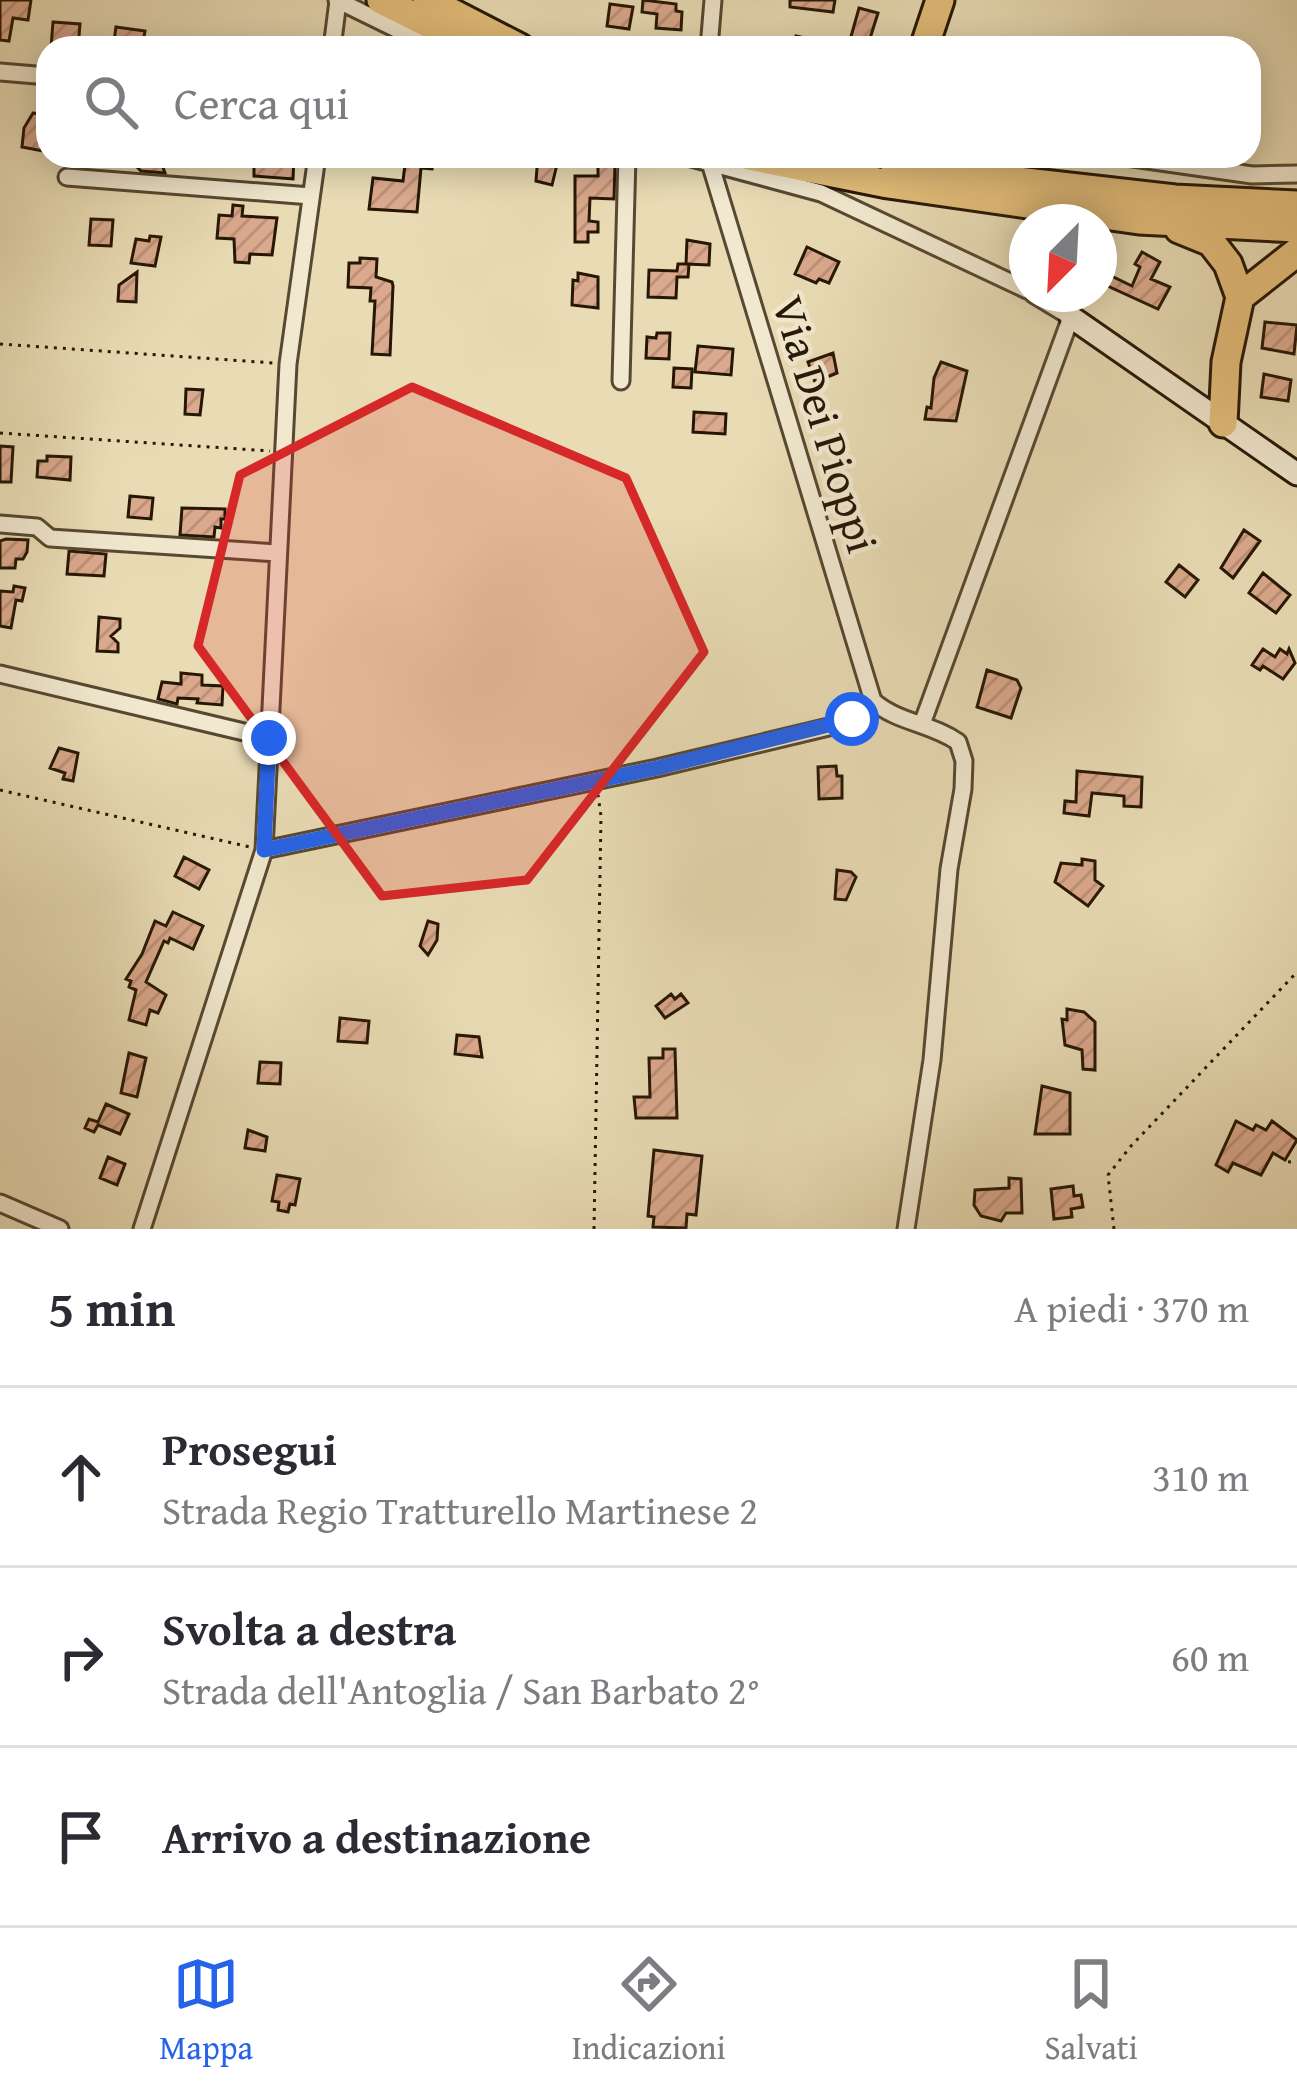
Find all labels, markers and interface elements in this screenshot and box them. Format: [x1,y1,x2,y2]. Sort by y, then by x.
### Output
search box [36,36,1261,168]
icon: search [78,69,144,135]
text: Cerca qui [174,70,349,135]
north arrow [1009,204,1117,312]
street label: Via Dei Pioppi [757,288,896,560]
route start [825,692,879,746]
route end [242,711,296,765]
text: 5 min [48,1270,175,1345]
text: A piedi · 370 m [1014,1279,1249,1336]
text: Prosegui [162,1416,337,1481]
icon: ahead [48,1444,114,1510]
text: 310 m [1152,1448,1249,1505]
text: Strada Regio Tratturello Martinese 2 [162,1481,758,1538]
text: Svolta a destra [162,1596,456,1661]
icon: right [48,1624,114,1690]
text: 60 m [1171,1628,1249,1685]
text: Strada dell'Antoglia / San Barbato 2° [162,1661,761,1718]
icon: arrive [48,1804,114,1870]
text: Arrivo a destinazione [162,1804,591,1869]
tab: Mappa [159,1951,253,2071]
tab: Indicazioni [572,1951,726,2071]
tab: Salvati [1044,1951,1138,2071]

